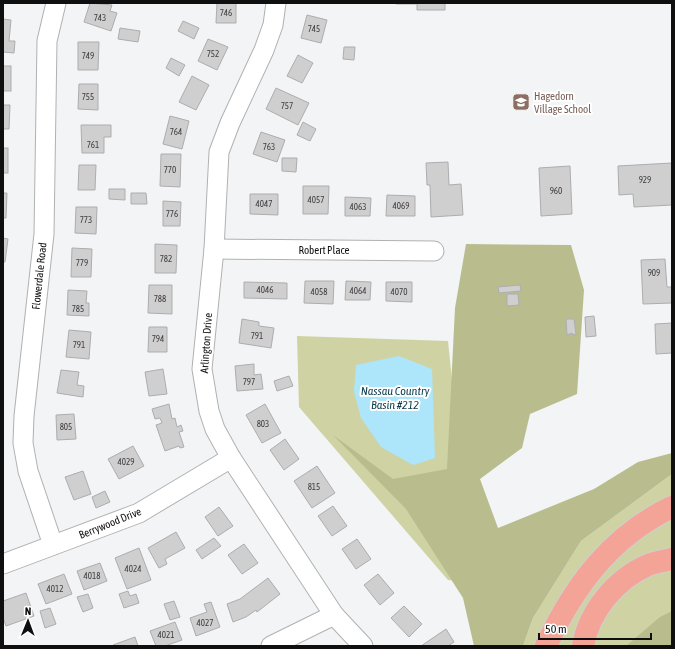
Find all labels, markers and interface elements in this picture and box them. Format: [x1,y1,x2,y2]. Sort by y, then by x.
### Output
house number: 746 [220,8,232,18]
house number: 743 [94,13,106,23]
house number: 745 [308,24,320,34]
house number: 752 [207,49,219,59]
house number: 749 [82,51,94,61]
place label: Hagedorn Village School [534,90,591,115]
house number: 755 [82,92,94,102]
school or university icon: Hagedorn Village School [511,92,531,112]
house number: 757 [281,101,293,111]
house number: 764 [170,127,182,137]
house number: 761 [87,140,99,150]
house number: 763 [263,142,275,152]
house number: 770 [164,165,176,175]
house number: 929 [639,175,651,185]
house number: 960 [550,186,562,196]
house number: 4057 [308,195,324,205]
house number: 4047 [256,199,272,209]
house number: 4069 [393,201,409,211]
house number: 4063 [350,202,366,212]
house number: 776 [166,209,178,219]
house number: 773 [80,215,92,225]
street label: Flowerdale Road [29,242,49,310]
street label: Robert Place [298,244,350,256]
house number: 782 [160,254,172,264]
house number: 779 [76,258,88,268]
house number: 909 [648,268,660,278]
house number: 4046 [257,285,273,295]
house number: 4064 [350,286,366,296]
house number: 4058 [311,287,327,297]
house number: 4070 [391,287,407,297]
house number: 788 [154,294,166,304]
house number: 785 [72,304,84,314]
street label: Arlington Drive [198,312,214,374]
house number: 791 [251,331,263,341]
house number: 794 [152,334,164,344]
house number: 791 [73,340,85,350]
house number: 797 [243,377,255,387]
water label: Nassau Country Basin #212 [361,384,429,412]
house number: 803 [257,419,269,429]
house number: 805 [60,422,72,432]
house number: 4029 [118,457,134,467]
house number: 815 [308,482,320,492]
street label: Berrywood Drive [77,505,143,541]
house number: 4024 [125,564,141,574]
house number: 4018 [84,571,100,581]
house number: 4012 [47,584,63,594]
north arrow [8,601,48,641]
text: N [25,605,32,617]
scale bar [539,615,651,641]
house number: 4027 [197,618,213,628]
text: 50 m [545,622,567,636]
house number: 4021 [158,630,174,640]

